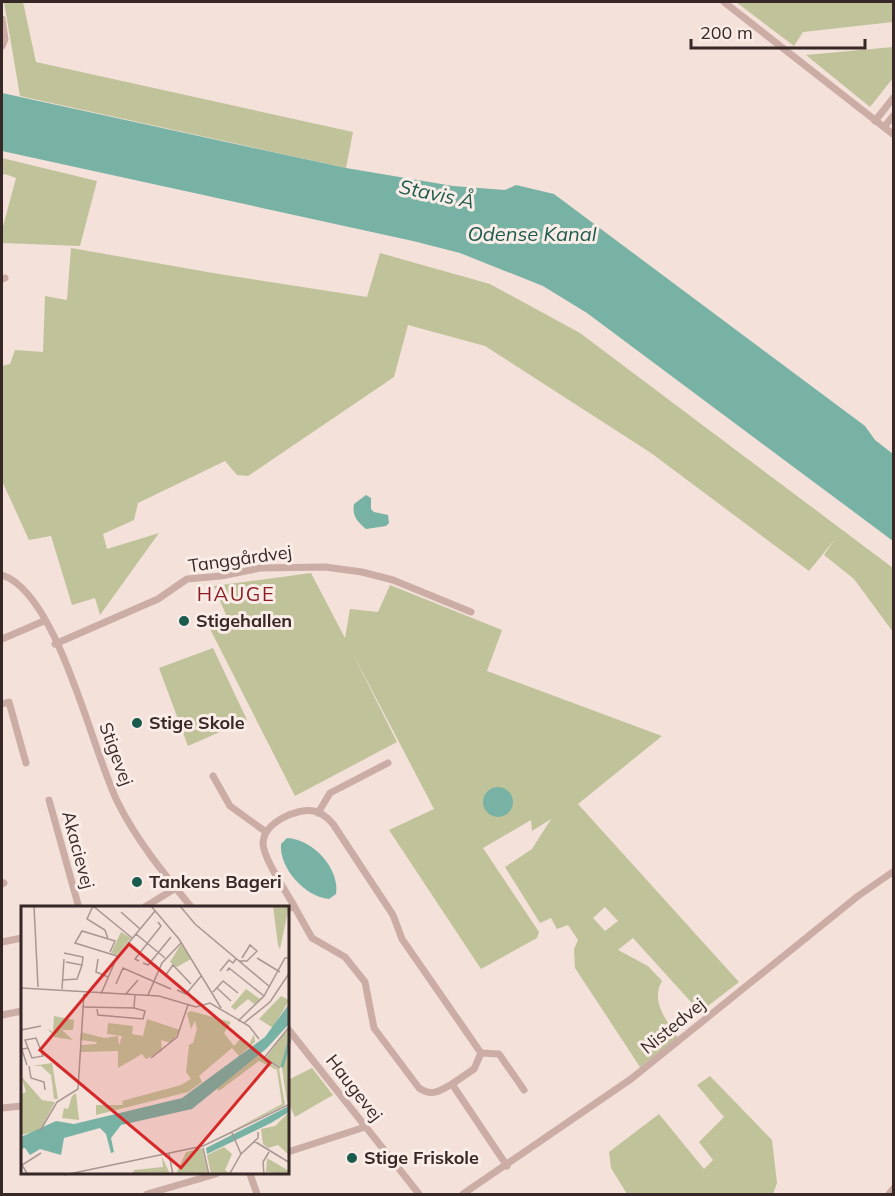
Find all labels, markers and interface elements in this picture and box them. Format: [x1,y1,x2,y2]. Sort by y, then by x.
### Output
scale bar [691,12,865,50]
text: 200 m [700,21,753,44]
water label: Stavis Å [397,173,477,214]
water label: Odense Kanal [467,221,597,246]
street label: Tanggårdvej [187,540,293,577]
district label: HAUGE [197,581,275,606]
place label: Stigehallen [196,609,292,632]
marker: Stigehallen [177,614,191,628]
place label: Stige Skole [149,711,245,734]
marker: Stige Skole [130,716,144,730]
street label: Stigevej [94,719,139,789]
street label: Akacievej [57,808,100,891]
place label: Tankens Bageri [149,870,282,893]
marker: Tankens Bageri [130,875,144,889]
inset map [21,906,290,1175]
street label: Nistedvej [636,992,710,1059]
street label: Haugevej [321,1049,388,1126]
place label: Stige Friskole [364,1146,479,1169]
marker: Stige Friskole [345,1151,359,1165]

